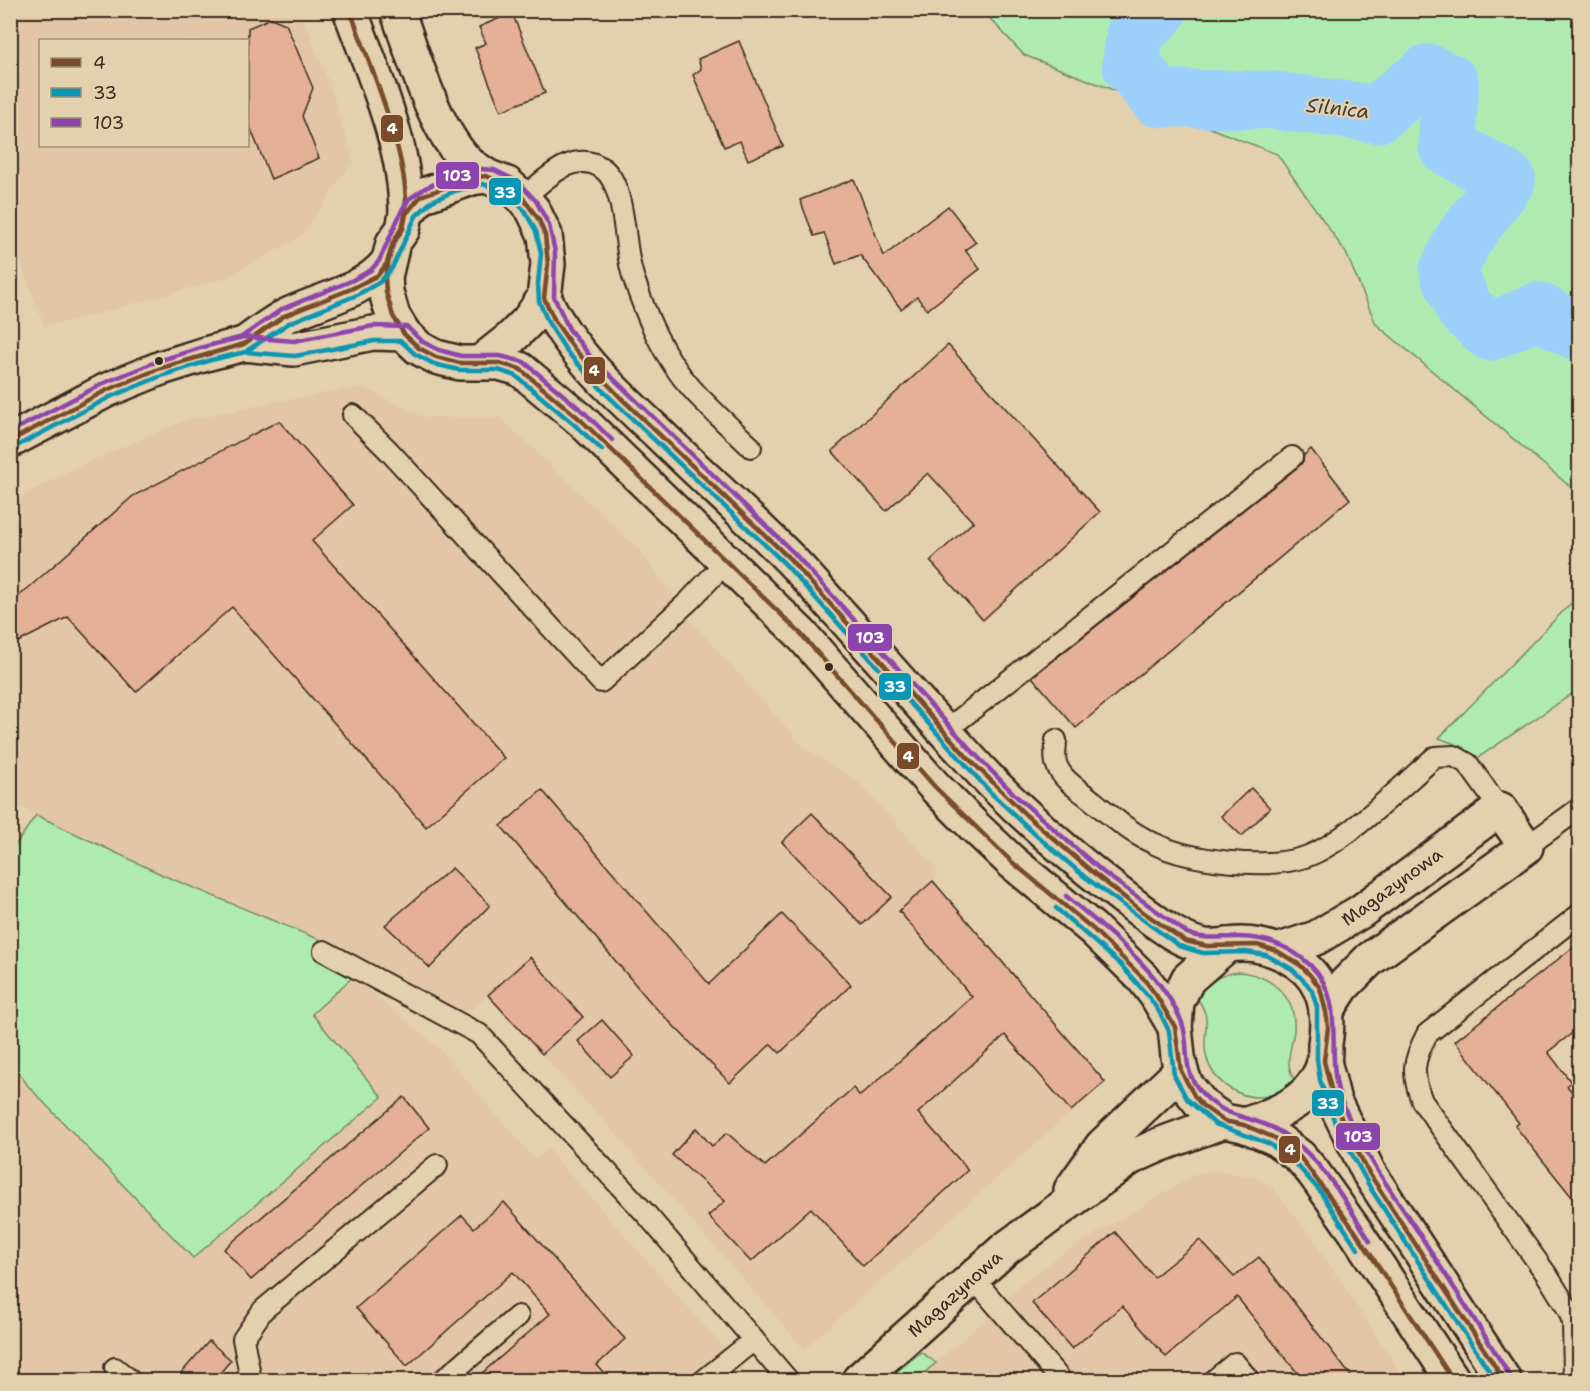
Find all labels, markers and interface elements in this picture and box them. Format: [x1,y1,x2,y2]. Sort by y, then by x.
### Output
legend [39,39,249,147]
text: 4 [93,51,106,75]
text: 33 [93,81,117,105]
water label: Silnica [1305,92,1371,124]
text: 103 [93,111,124,135]
line badge: 4 [380,114,404,143]
text: 4 [386,118,398,139]
line badge: 103 [435,161,480,190]
text: 103 [443,165,471,186]
line badge: 33 [488,177,522,206]
text: 33 [494,182,516,203]
unlabelled marker [153,355,165,367]
line badge: 4 [583,356,606,385]
text: 4 [588,360,600,381]
line badge: 103 [847,623,893,652]
text: 103 [856,627,884,648]
unlabelled marker [823,661,835,673]
line badge: 33 [878,672,912,701]
text: 33 [884,676,906,697]
line badge: 4 [896,742,920,770]
text: 4 [902,746,914,767]
street label: Magazynowa [1337,842,1447,932]
line badge: 33 [1311,1089,1345,1117]
text: 33 [1317,1093,1339,1114]
line badge: 103 [1335,1122,1381,1151]
text: 103 [1344,1126,1372,1147]
line badge: 4 [1278,1135,1301,1164]
text: 4 [1284,1139,1296,1160]
street label: Magazynowa [903,1245,1007,1343]

